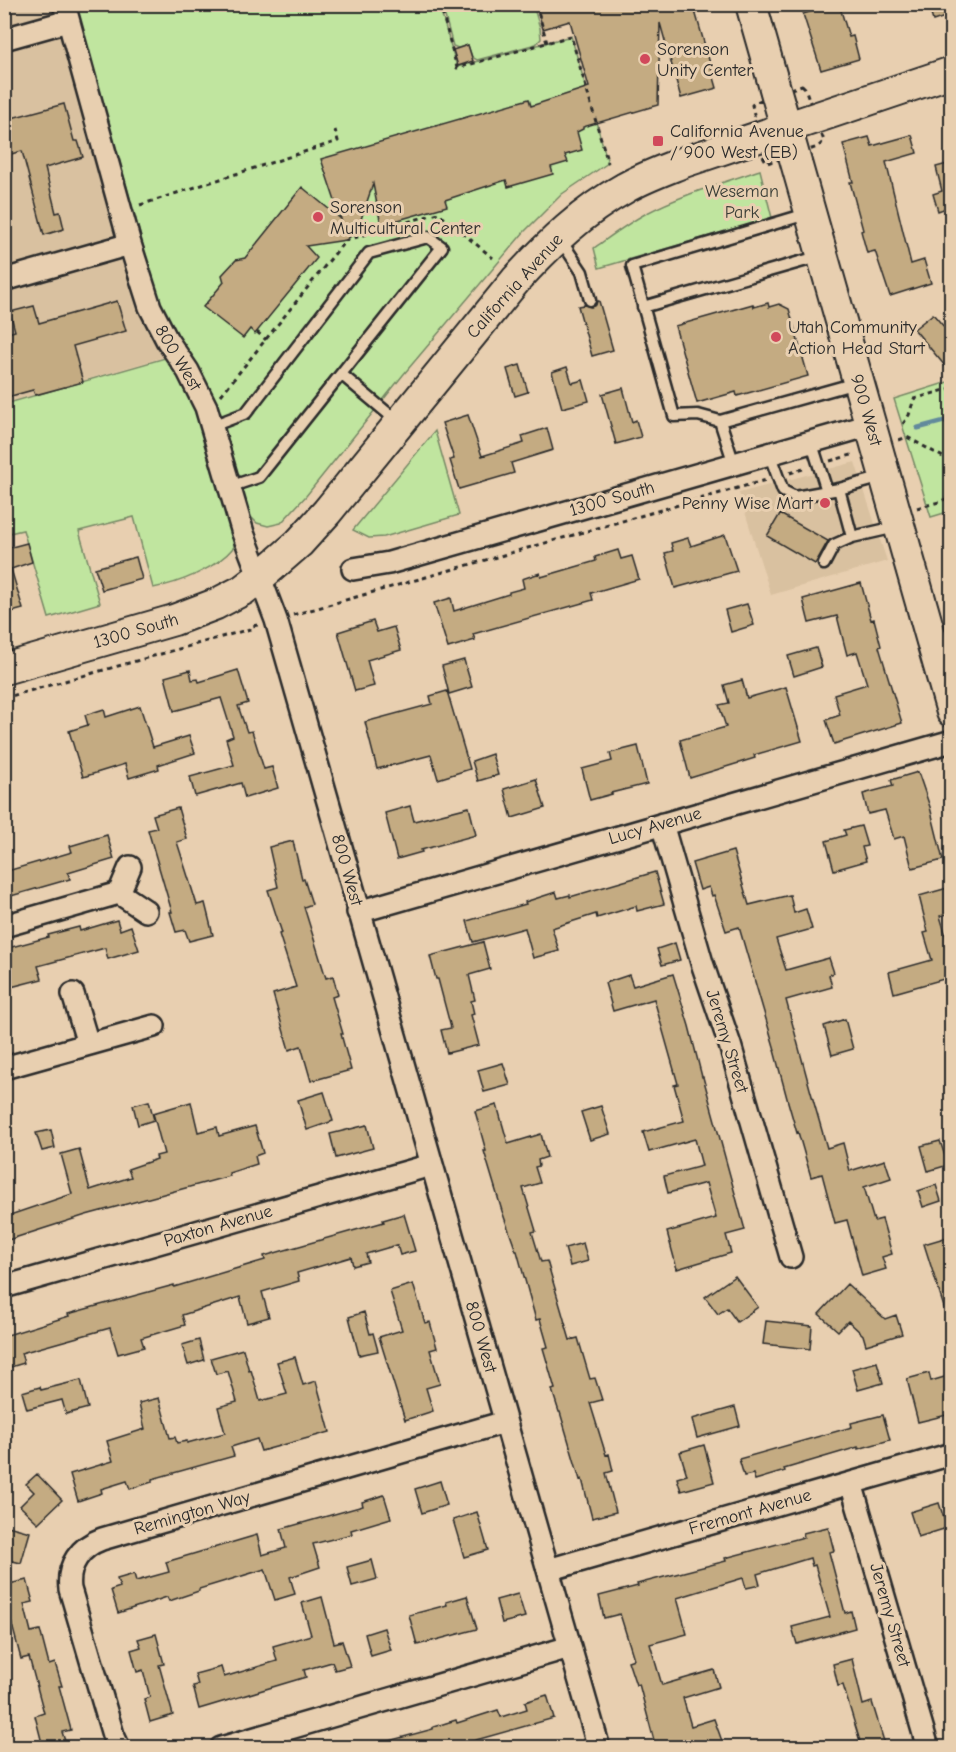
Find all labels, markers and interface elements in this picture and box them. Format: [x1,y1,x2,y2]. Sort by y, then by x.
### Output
place label: Sorenson Unity Center [657,39,754,81]
marker: Sorenson Unity Center [638,52,652,66]
place label: California Avenue / 900 West (EB) [670,121,804,163]
marker: California Avenue / 900 West (EB) [651,134,665,148]
park label: Weseman Park [705,181,779,223]
place label: Sorenson Multicultural Center [330,197,481,239]
marker: Sorenson Multicultural Center [311,210,325,224]
street label: California Avenue [462,229,568,343]
place label: Utah Community Action Head Start [788,317,926,359]
street label: 800 West [150,321,206,396]
marker: Utah Community Action Head Start [769,330,783,344]
street label: 900 West [846,372,886,449]
street label: 1300 South [567,477,657,521]
place label: Penny Wise Mart [682,493,814,514]
marker: Penny Wise Mart [818,496,832,510]
street label: 1300 South [91,609,181,653]
street label: Lucy Avenue [606,803,704,849]
street label: 800 West [327,832,367,909]
street label: Jeremy Street [701,987,753,1096]
street label: Paxton Avenue [161,1200,275,1252]
street label: 800 West [461,1299,501,1376]
street label: Fremont Avenue [686,1484,814,1540]
street label: Remington Way [132,1486,253,1540]
street label: Jeremy Street [865,1561,915,1670]

